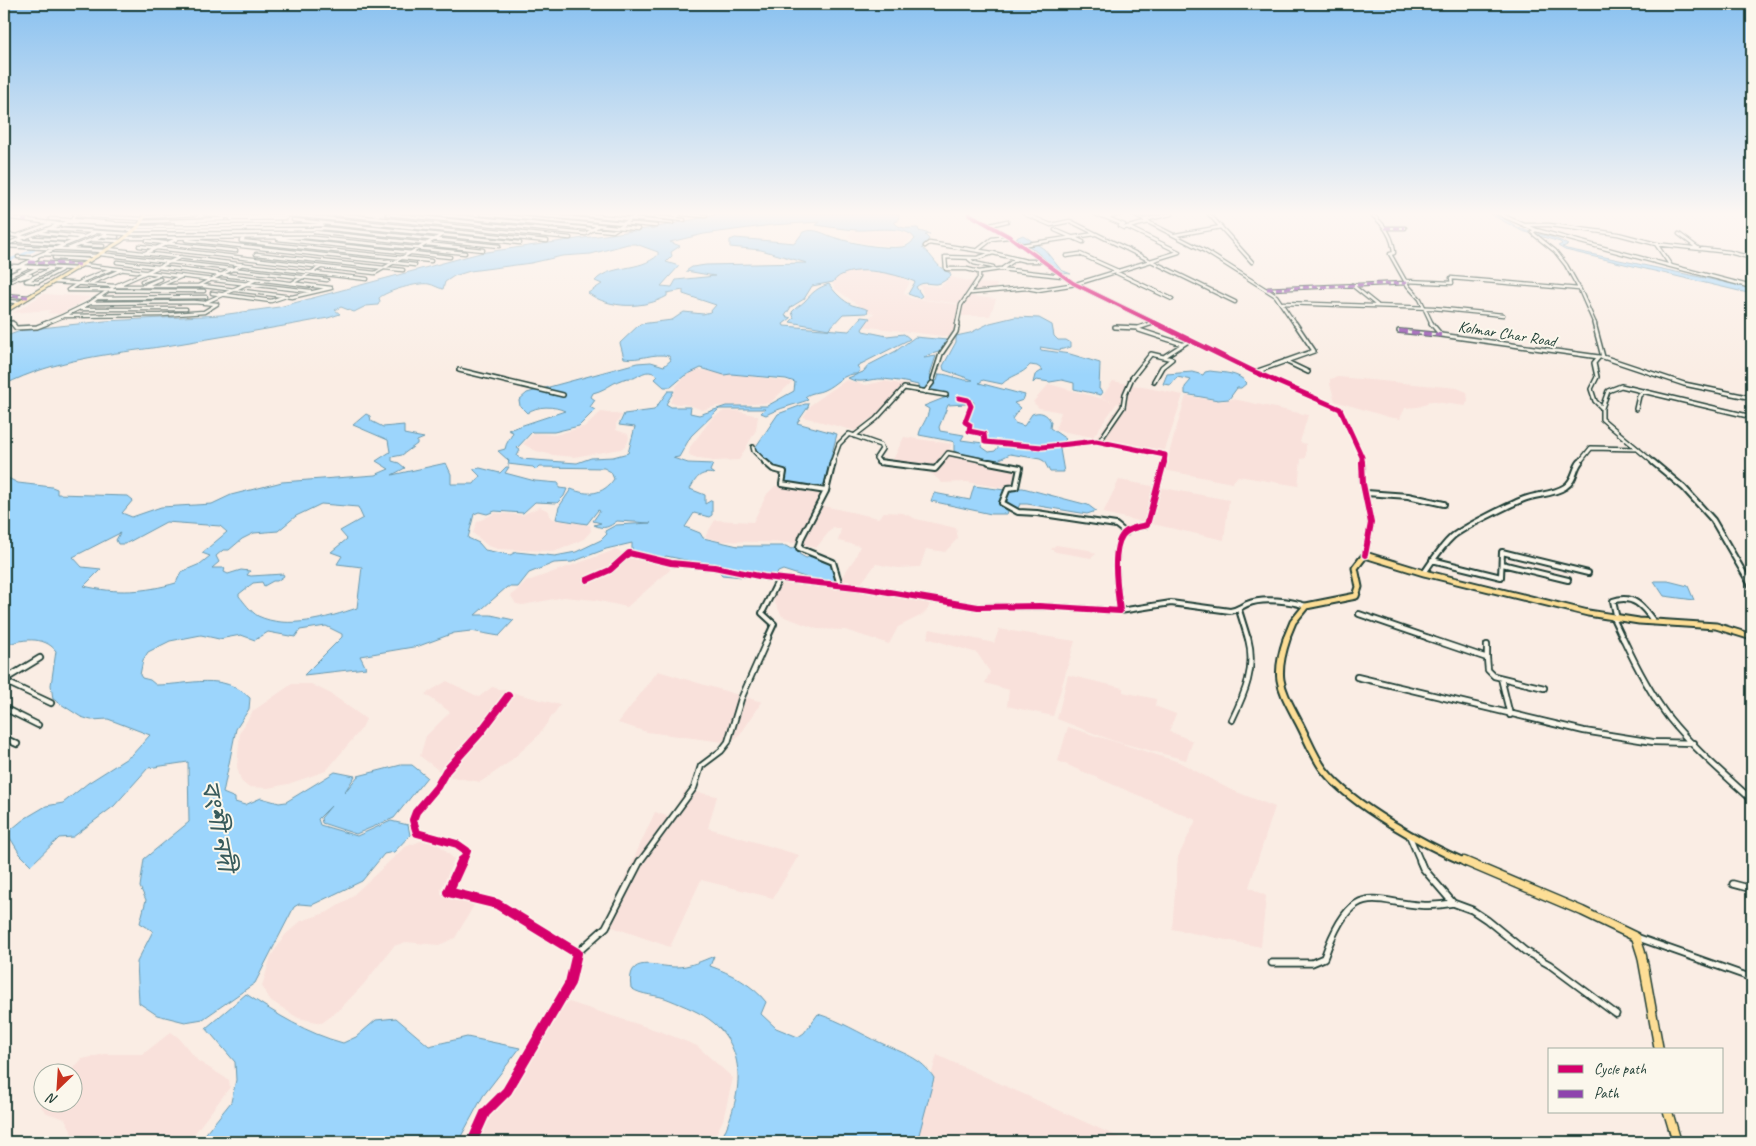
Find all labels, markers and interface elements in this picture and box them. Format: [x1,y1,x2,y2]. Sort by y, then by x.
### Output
street label: Kolmar Char Road [1457,316,1560,352]
water label: বংশী নদী [194,778,243,878]
legend [1548,1048,1724,1114]
text: Cycle path [1594,1060,1646,1079]
north arrow [32,1064,82,1114]
text: Path [1594,1084,1620,1103]
text: N [43,1089,60,1109]

